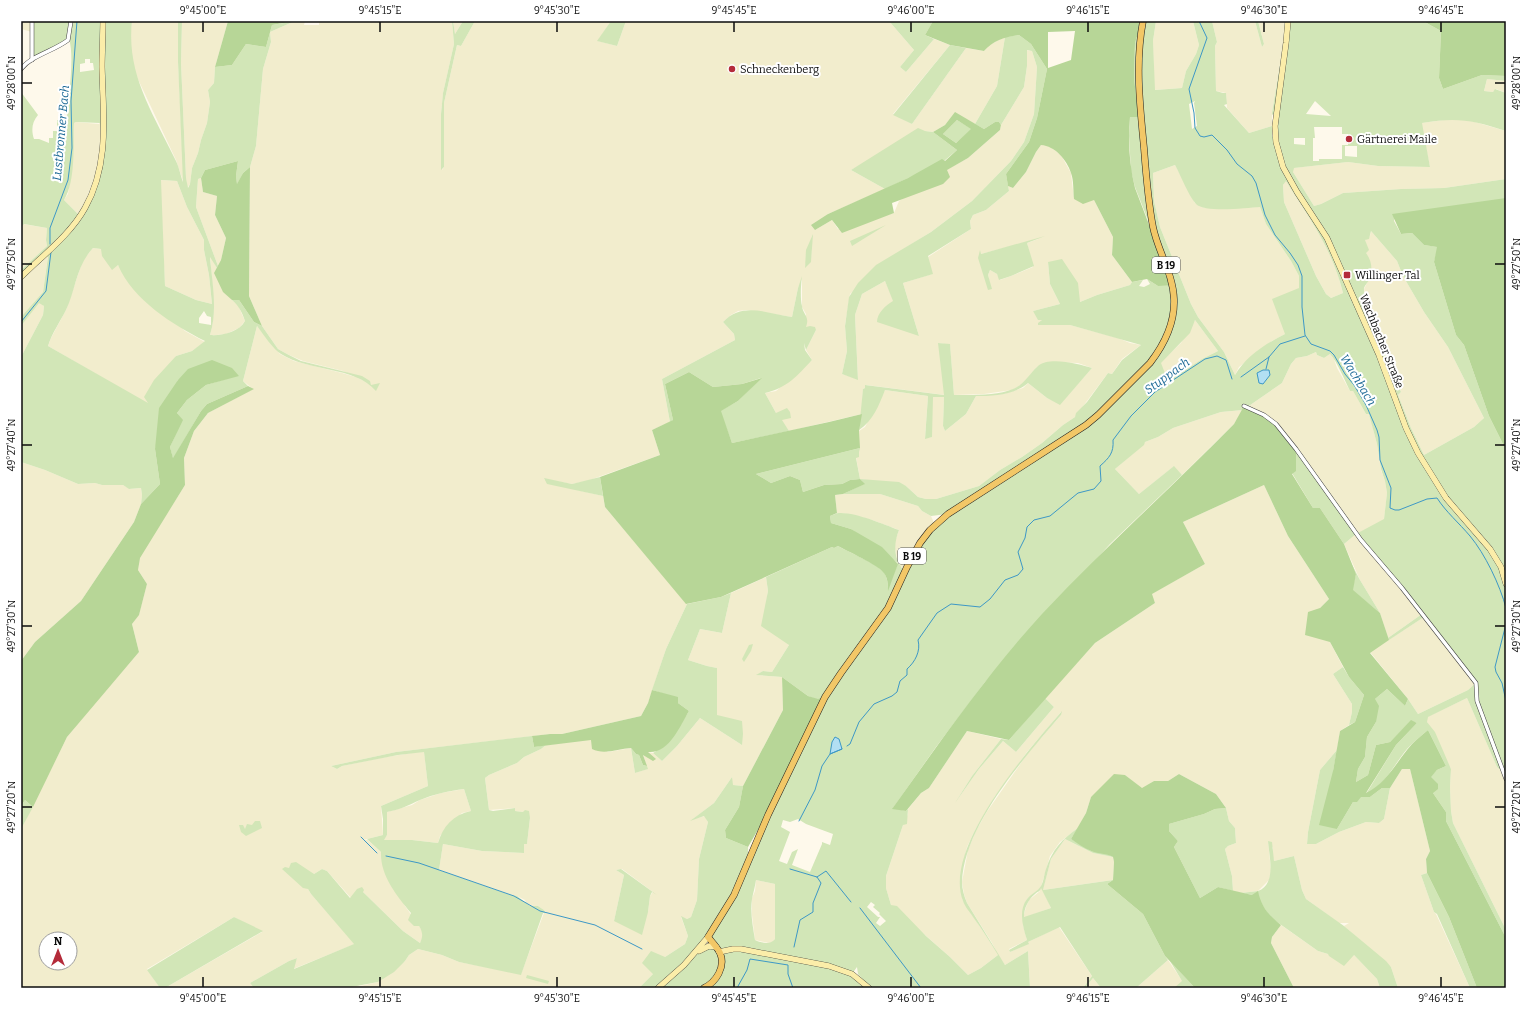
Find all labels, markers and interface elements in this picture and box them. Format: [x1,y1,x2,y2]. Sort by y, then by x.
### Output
text: 9°45'00"E [180,5,226,17]
text: 9°45'15"E [358,5,402,17]
text: 9°45'30"E [534,5,580,17]
text: 9°45'45"E [712,5,756,17]
text: 9°46'00"E [887,5,935,17]
text: 9°46'15"E [1066,5,1110,17]
text: 9°46'30"E [1241,5,1287,17]
text: 9°46'45"E [1418,5,1464,17]
text: 49°28'00"N [6,56,18,110]
text: 49°28'00"N [1511,56,1523,110]
place label: Schneckenberg [740,63,819,76]
marker: Schneckenberg [727,64,737,74]
water label: Lustbronner Bach [50,84,72,182]
place label: Gärtnerei Maile [1357,133,1437,146]
marker: Gärtnerei Maile [1344,134,1354,144]
text: 49°27'50"N [6,238,18,290]
text: 49°27'50"N [1511,238,1523,290]
road number: B 19 [1152,257,1180,273]
place label: Willinger Tal [1355,269,1420,282]
marker: Willinger Tal [1342,270,1352,280]
street label: Wachbacher Straße [1357,292,1407,390]
water label: Wachbach [1337,352,1379,408]
water label: Stuppach [1142,355,1192,397]
text: 49°27'40"N [6,419,18,471]
text: 49°27'40"N [1511,419,1523,471]
road number: B 19 [898,548,926,564]
text: 49°27'30"N [6,600,18,652]
text: 49°27'30"N [1511,600,1523,652]
text: 49°27'20"N [6,781,18,833]
text: 49°27'20"N [1511,781,1523,833]
north arrow [38,931,78,971]
text: N [54,935,63,948]
text: 9°45'00"E [180,993,226,1005]
text: 9°45'15"E [358,993,402,1005]
text: 9°45'30"E [534,993,580,1005]
text: 9°45'45"E [712,993,756,1005]
text: 9°46'00"E [887,993,935,1005]
text: 9°46'15"E [1066,993,1110,1005]
text: 9°46'30"E [1241,993,1287,1005]
text: 9°46'45"E [1418,993,1464,1005]

